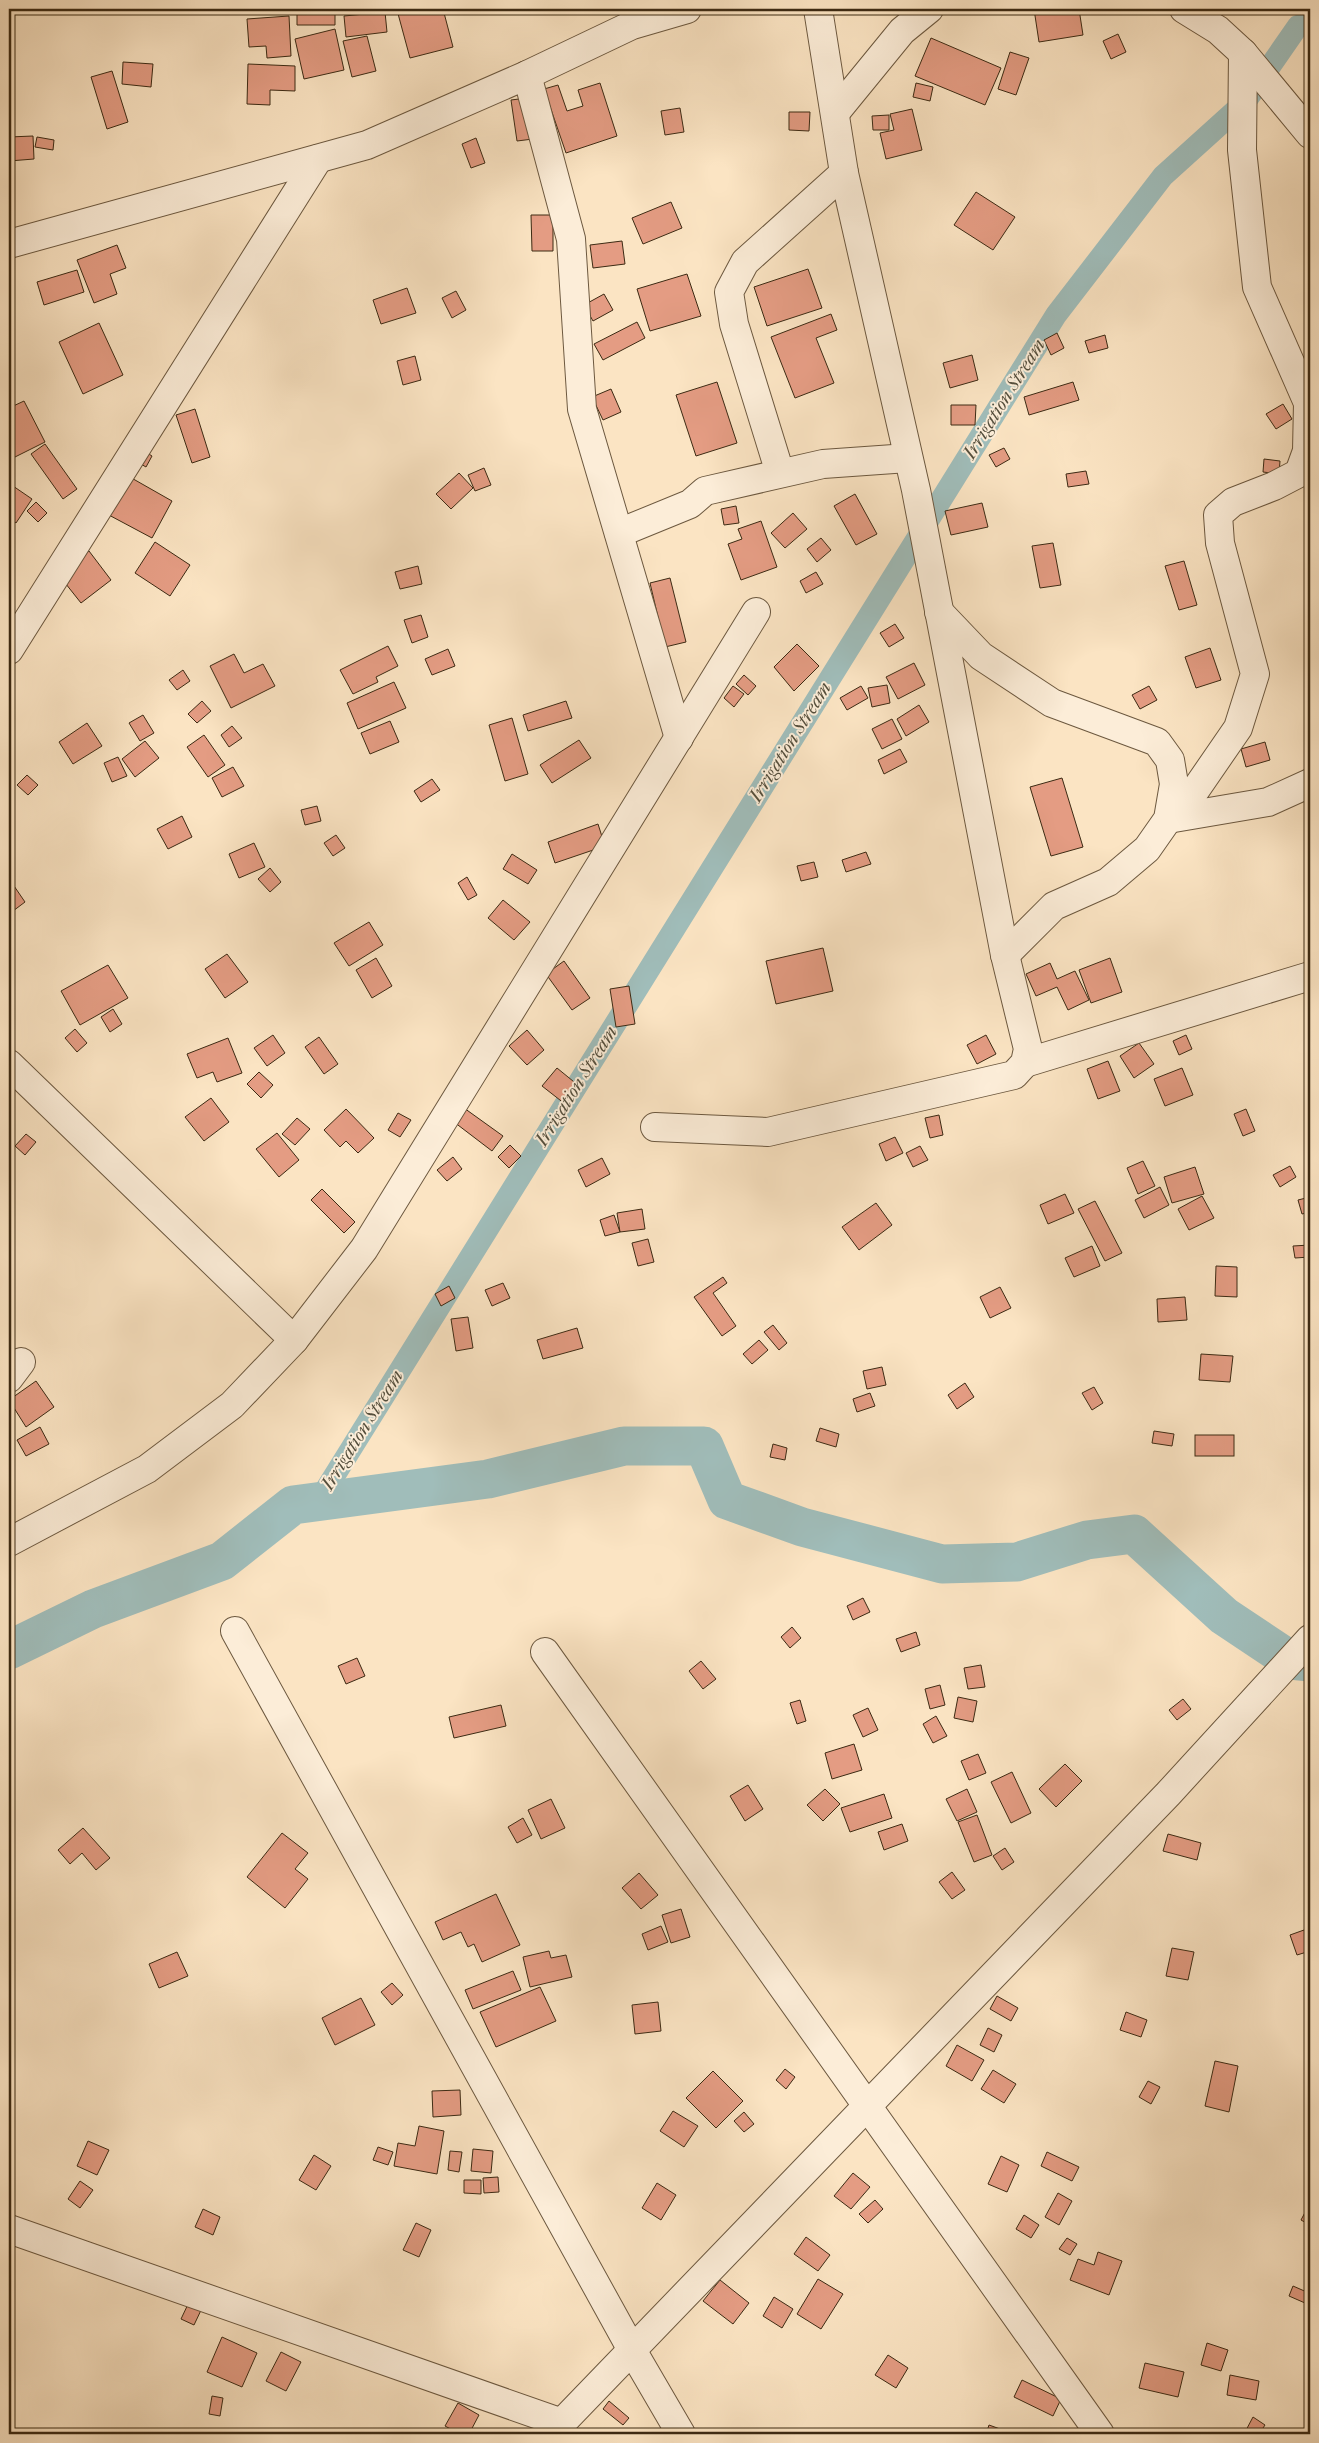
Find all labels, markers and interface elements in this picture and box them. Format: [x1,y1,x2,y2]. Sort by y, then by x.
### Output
water label: Irrigation Stream [958,335,1050,464]
water label: Irrigation Stream [744,678,836,807]
water label: Irrigation Stream [530,1022,622,1151]
water label: Irrigation Stream [316,1366,408,1495]

